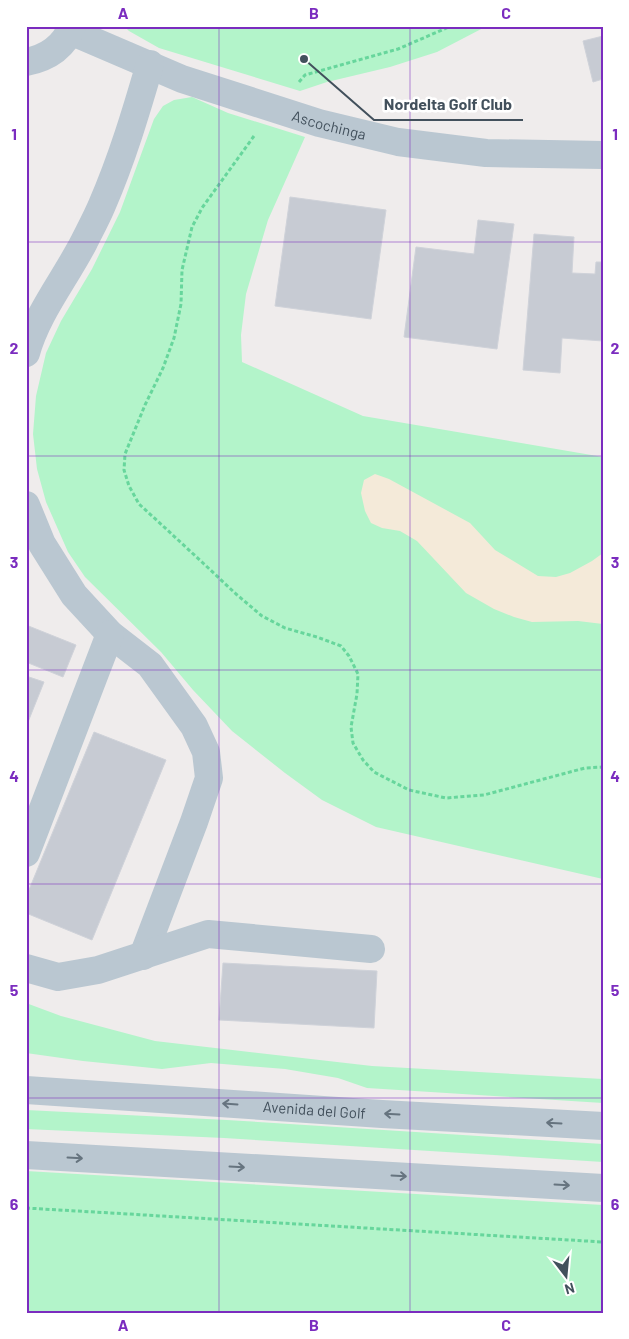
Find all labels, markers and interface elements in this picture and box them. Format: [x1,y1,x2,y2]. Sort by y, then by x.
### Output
text: A [118,3,129,22]
text: B [309,3,319,22]
text: C [501,3,511,22]
callout: Nordelta Golf Club [374,89,523,120]
text: Nordelta Golf Club [384,94,512,113]
street label: Ascochinga [290,106,368,143]
text: 1 [11,124,17,143]
text: 1 [612,124,618,143]
text: 2 [10,338,19,357]
text: 2 [611,338,620,357]
text: 3 [10,552,18,571]
text: 3 [611,552,619,571]
text: 4 [9,766,19,785]
text: 4 [610,766,620,785]
text: 5 [10,980,19,999]
text: 5 [611,980,620,999]
street label: Avenida del Golf [262,1097,366,1122]
one-way arrow [222,1099,238,1108]
one-way arrow [384,1110,400,1119]
one-way arrow [546,1119,562,1128]
one-way arrow [67,1153,83,1162]
one-way arrow [229,1163,245,1172]
one-way arrow [391,1172,407,1181]
one-way arrow [553,1181,569,1190]
text: 6 [10,1194,19,1213]
text: 6 [611,1194,620,1213]
north arrow [542,1252,592,1302]
text: N [563,1280,577,1298]
text: A [118,1315,129,1334]
text: B [309,1315,319,1334]
text: C [501,1315,511,1334]

